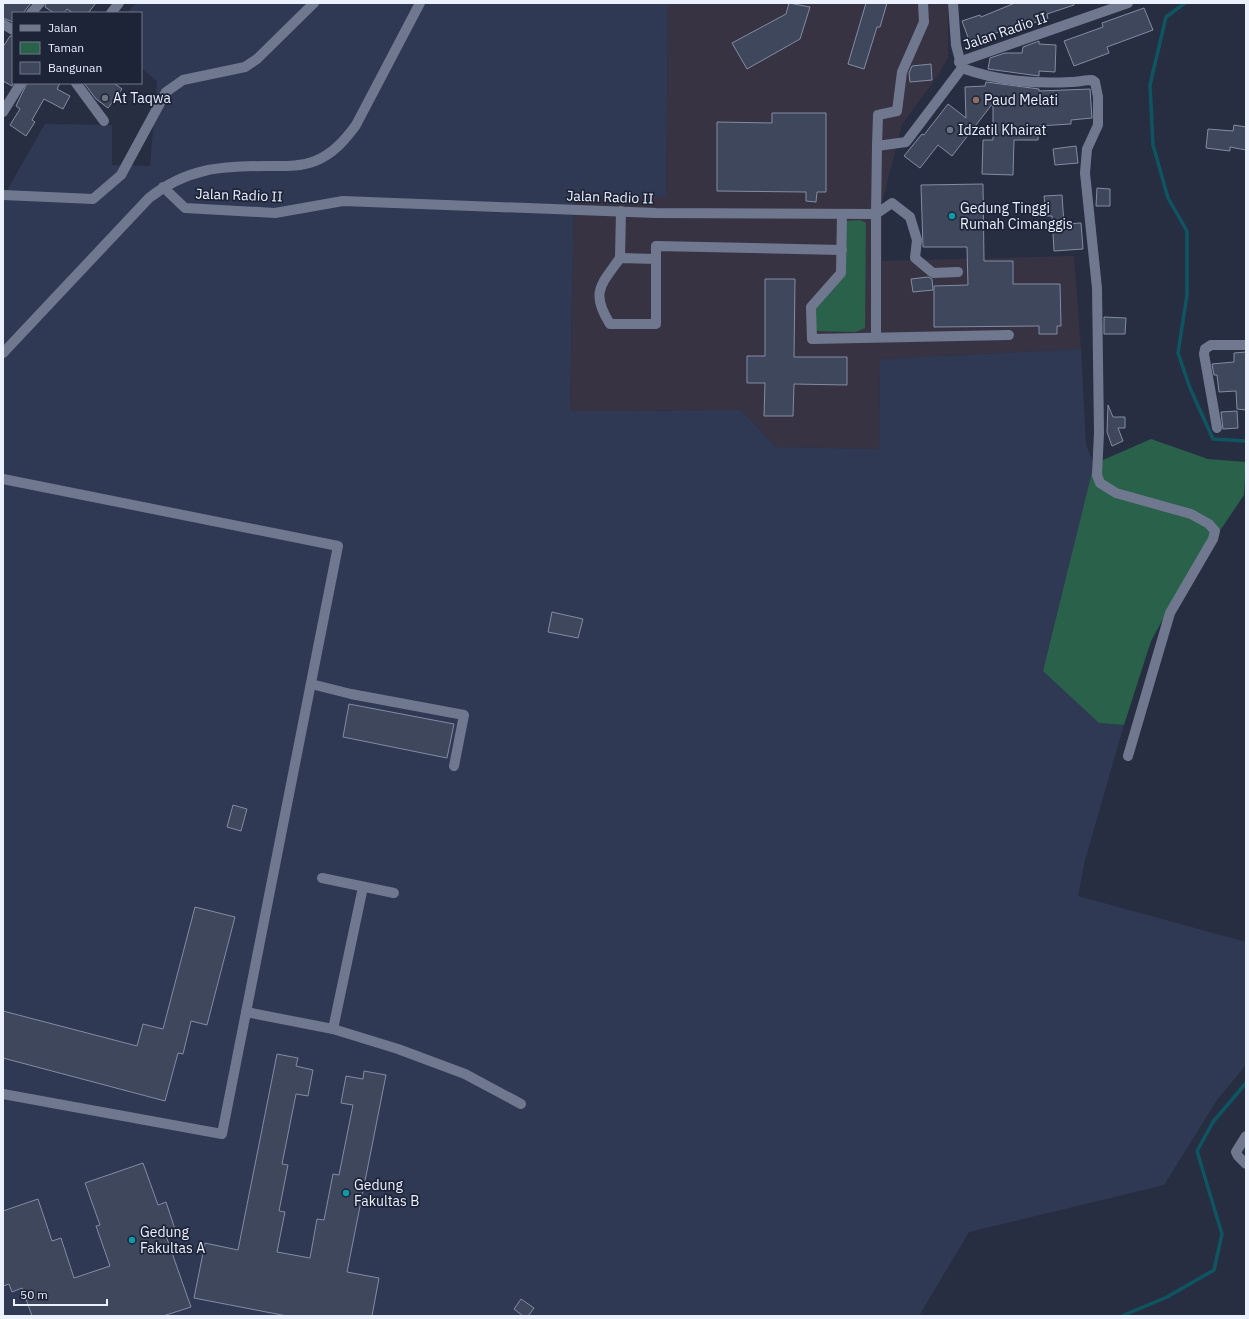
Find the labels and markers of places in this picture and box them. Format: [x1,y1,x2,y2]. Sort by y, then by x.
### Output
place label: At Taqwa [113,89,171,107]
place label: Paud Melati [984,91,1058,109]
marker: At Taqwa [100,93,110,103]
marker: Paud Melati [971,95,981,105]
place label: Idzatil Khairat [958,121,1047,139]
marker: Idzatil Khairat [945,125,955,135]
place label: Gedung Tinggi Rumah Cimanggis [960,199,1073,233]
marker: Gedung Tinggi Rumah Cimanggis [947,211,957,221]
place label: Gedung Fakultas B [354,1176,419,1210]
marker: Gedung Fakultas B [341,1188,351,1198]
place label: Gedung Fakultas A [140,1223,205,1257]
marker: Gedung Fakultas A [127,1235,137,1245]

